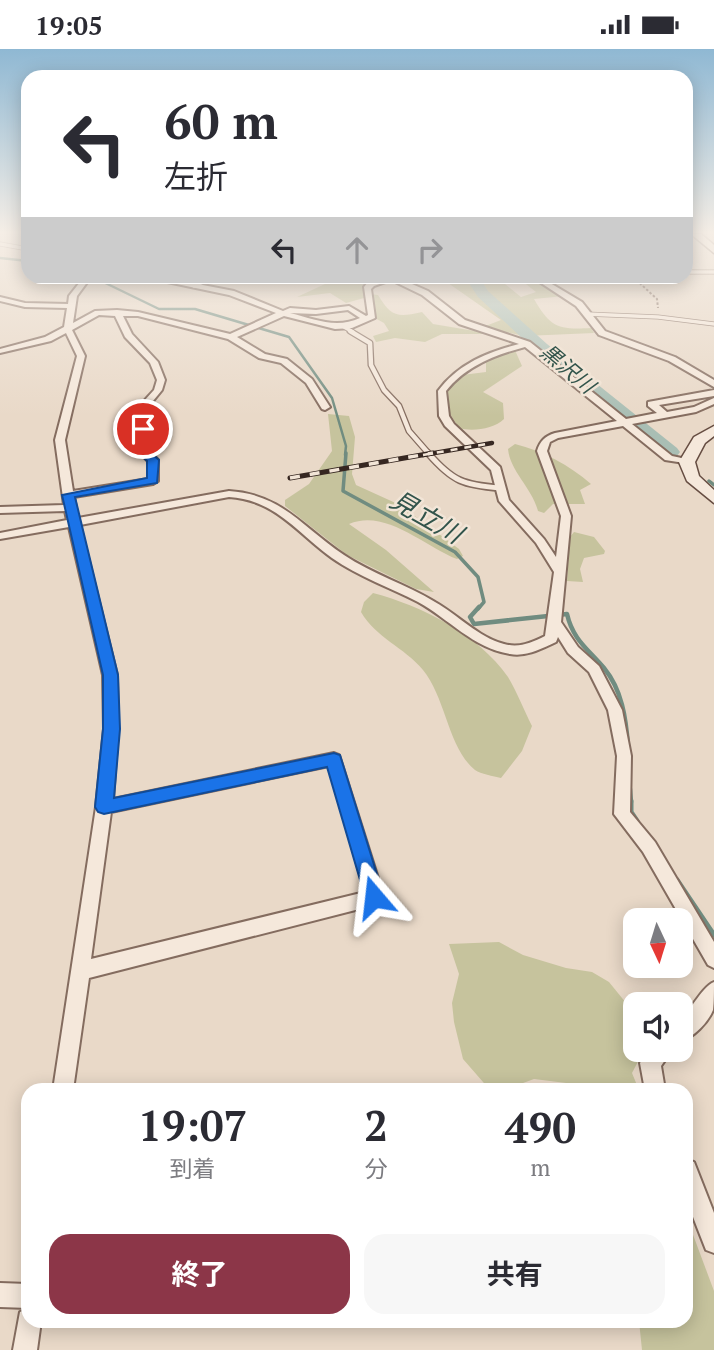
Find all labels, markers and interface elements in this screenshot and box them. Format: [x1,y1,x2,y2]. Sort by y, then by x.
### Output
text: 19:05 [35,8,103,42]
text: 60 m [164,88,278,153]
icon: left [49,98,140,189]
text: 左折 [164,155,228,197]
icon: left [265,231,303,269]
icon: ahead [338,231,376,269]
icon: right [411,231,449,269]
water label: 黒沢川 [535,337,603,400]
pin [113,399,173,459]
icon: arrive [124,410,162,448]
water label: 見立川 [385,482,472,552]
position arrow [337,860,411,934]
north arrow [623,908,693,978]
map controls [623,908,693,1062]
button: sound [623,992,693,1062]
text: 19:07 [138,1097,247,1153]
text: 2 [364,1097,388,1153]
text: 490 [505,1099,576,1155]
text: m [531,1152,550,1183]
text: 到着 [170,1153,216,1184]
text: 分 [365,1153,388,1184]
button: 終了 [49,1234,350,1314]
button: 共有 [364,1234,665,1314]

